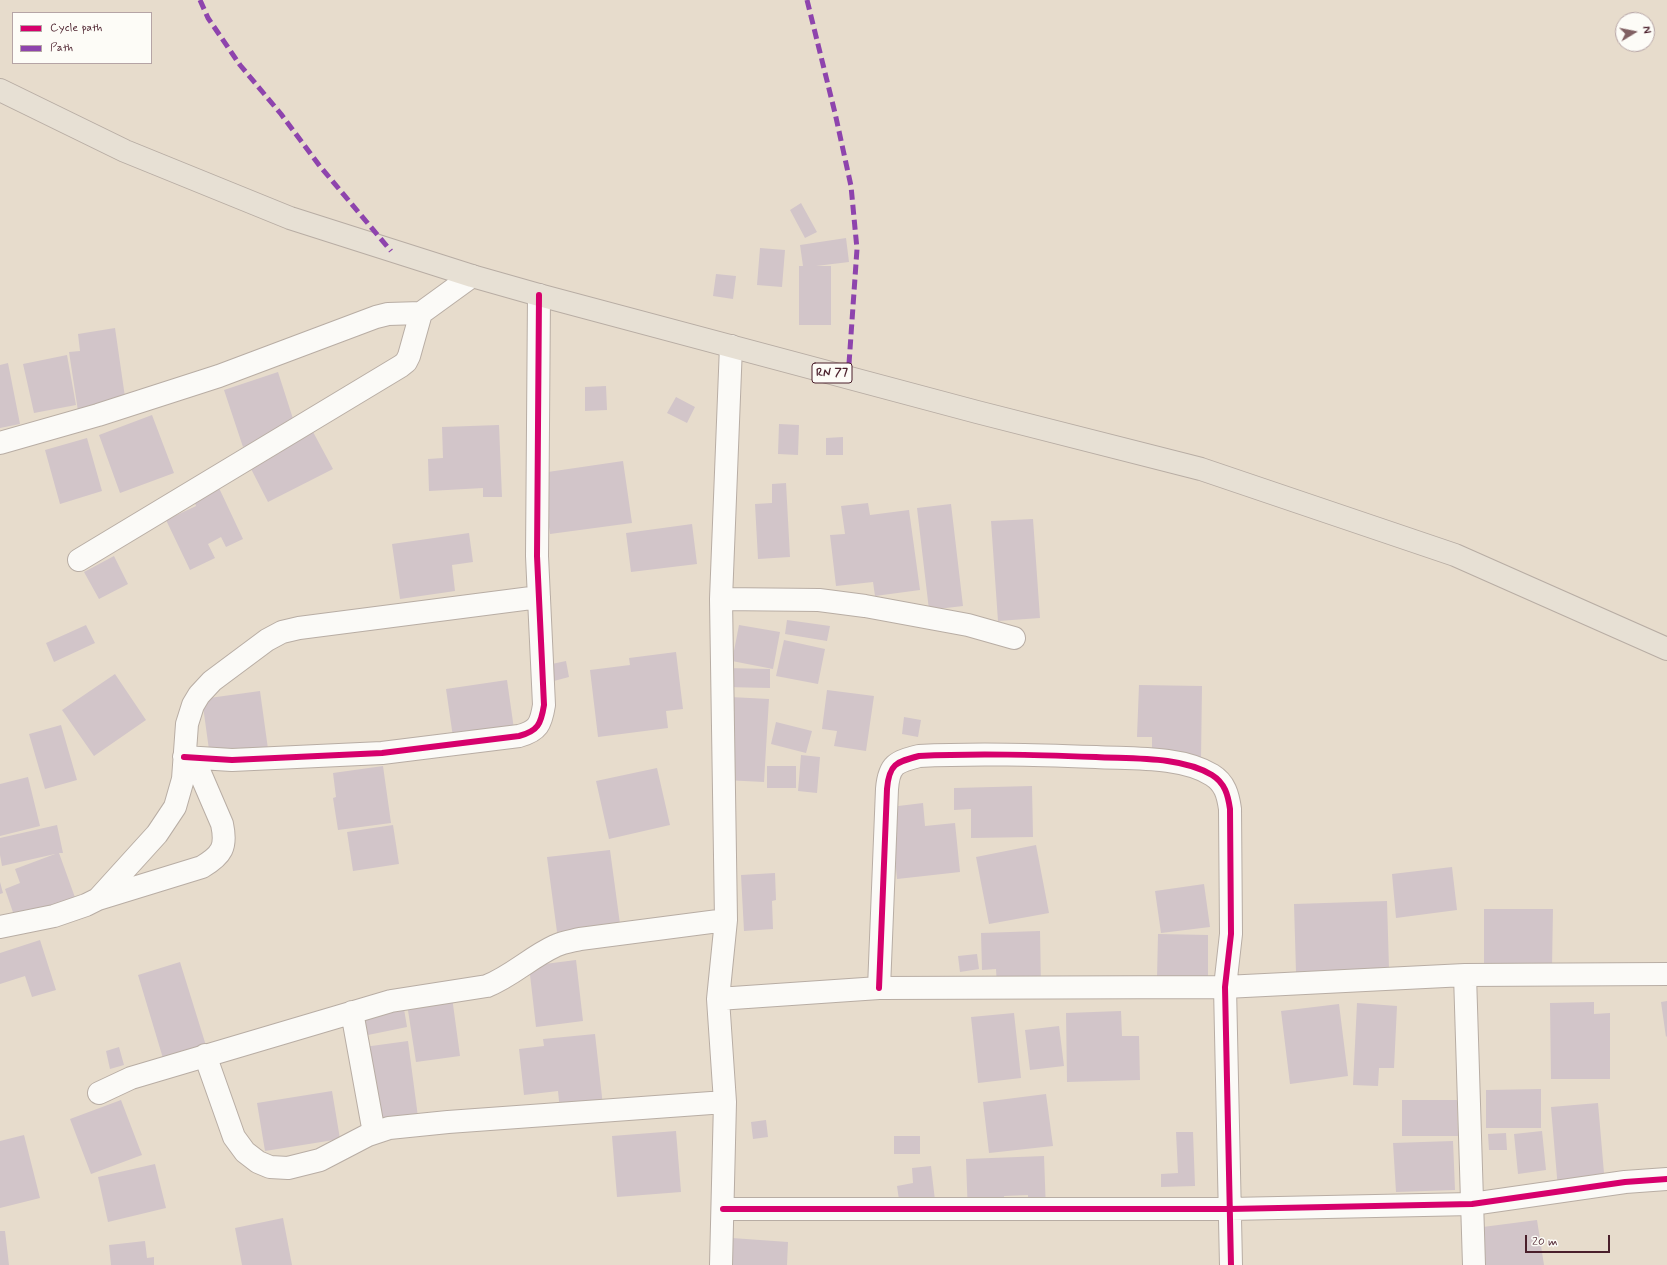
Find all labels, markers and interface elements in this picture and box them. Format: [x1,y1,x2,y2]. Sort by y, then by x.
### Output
legend [12,12,152,64]
north arrow [1615,12,1655,52]
text: Cycle path [50,20,102,36]
text: N [1638,25,1653,35]
text: Path [50,40,73,56]
road number: RN 77 [812,363,852,383]
scale bar [1527,1227,1612,1253]
text: 20 m [1532,1234,1558,1250]

